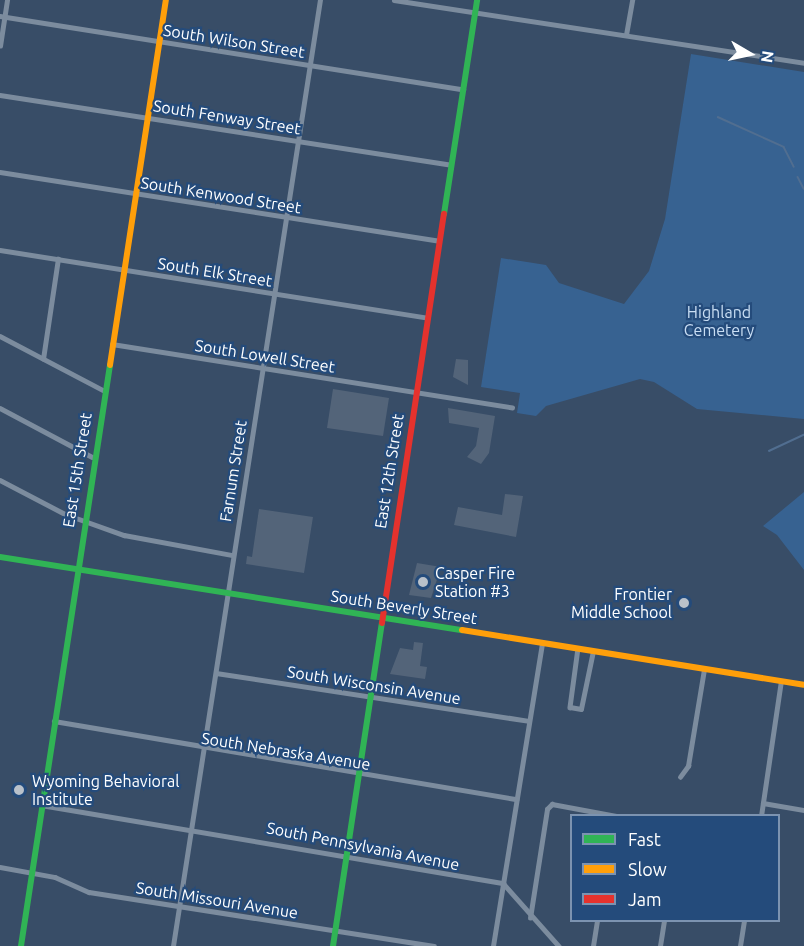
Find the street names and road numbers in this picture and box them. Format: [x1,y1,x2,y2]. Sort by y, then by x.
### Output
street label: South Wilson Street [162,20,306,62]
street label: South Fenway Street [152,96,302,138]
street label: South Kenwood Street [139,173,303,217]
street label: South Elk Street [156,253,274,291]
street label: South Lowell Street [194,335,336,377]
street label: East 15th Street [58,411,96,529]
street label: East 12th Street [370,412,408,530]
street label: Farnum Street [215,419,251,523]
street label: South Beverly Street [329,586,479,628]
street label: South Wisconsin Avenue [286,662,462,708]
street label: South Nebraska Avenue [200,728,372,774]
street label: South Pennsylvania Avenue [265,818,461,874]
street label: South Missouri Avenue [135,878,299,922]

